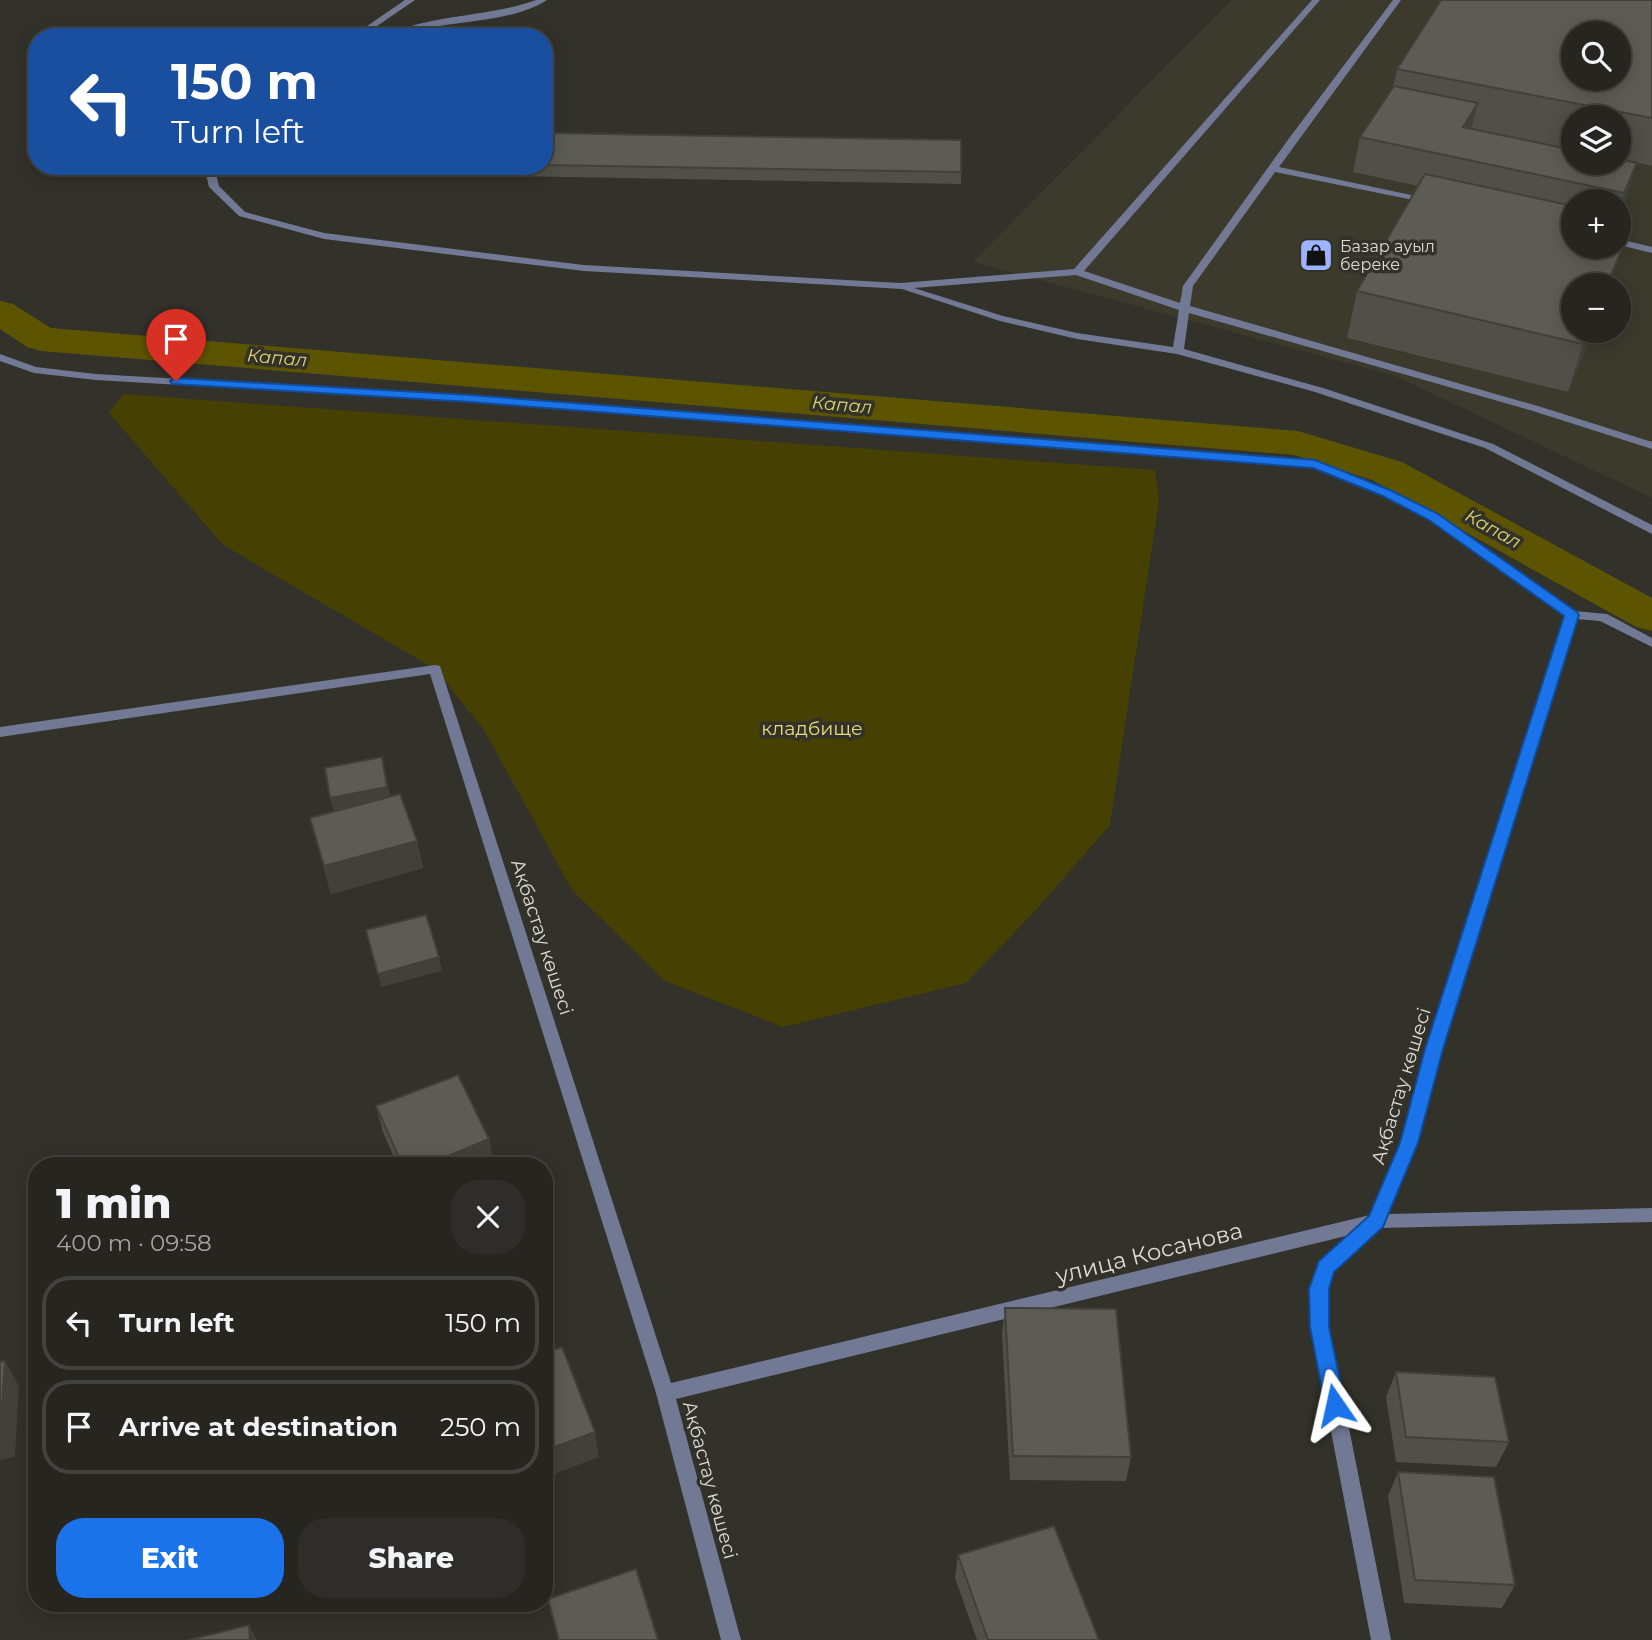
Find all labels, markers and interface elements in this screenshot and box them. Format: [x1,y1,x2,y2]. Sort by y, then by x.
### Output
map controls [1561,21,1631,343]
button: search [1561,21,1631,91]
text: 150 m [171,52,318,111]
icon: left [56,56,147,147]
button: layers [1561,105,1631,175]
text: Turn left [171,112,305,151]
button: + [1561,189,1631,259]
shop icon: Базар ауыл береке [1297,236,1335,274]
place label: Базар ауыл береке [1340,237,1435,274]
button: − [1561,273,1631,343]
pin [146,309,206,381]
icon: arrive [157,320,195,358]
water label: Капал [246,344,308,372]
water label: Капал [811,391,873,419]
water label: Капал [1461,505,1525,553]
park label: кладбище [761,717,863,740]
street label: Ақбастау көшесі [506,856,578,1018]
street label: Ақбастау көшесі [1366,1005,1436,1167]
text: 1 min [56,1177,172,1229]
button: close [451,1180,525,1254]
street label: улица Косанова [1052,1216,1245,1290]
text: 400 m · 09:58 [56,1229,212,1257]
icon: left [60,1304,98,1342]
text: Turn left [119,1307,235,1339]
text: 150 m [445,1307,521,1339]
position arrow [1298,1368,1372,1442]
street label: Ақбастау көшесі [678,1398,742,1562]
icon: arrive [60,1408,98,1446]
text: Arrive at destination [119,1411,398,1443]
text: 250 m [440,1411,521,1443]
button: Exit [56,1518,284,1598]
button: Share [298,1518,525,1598]

